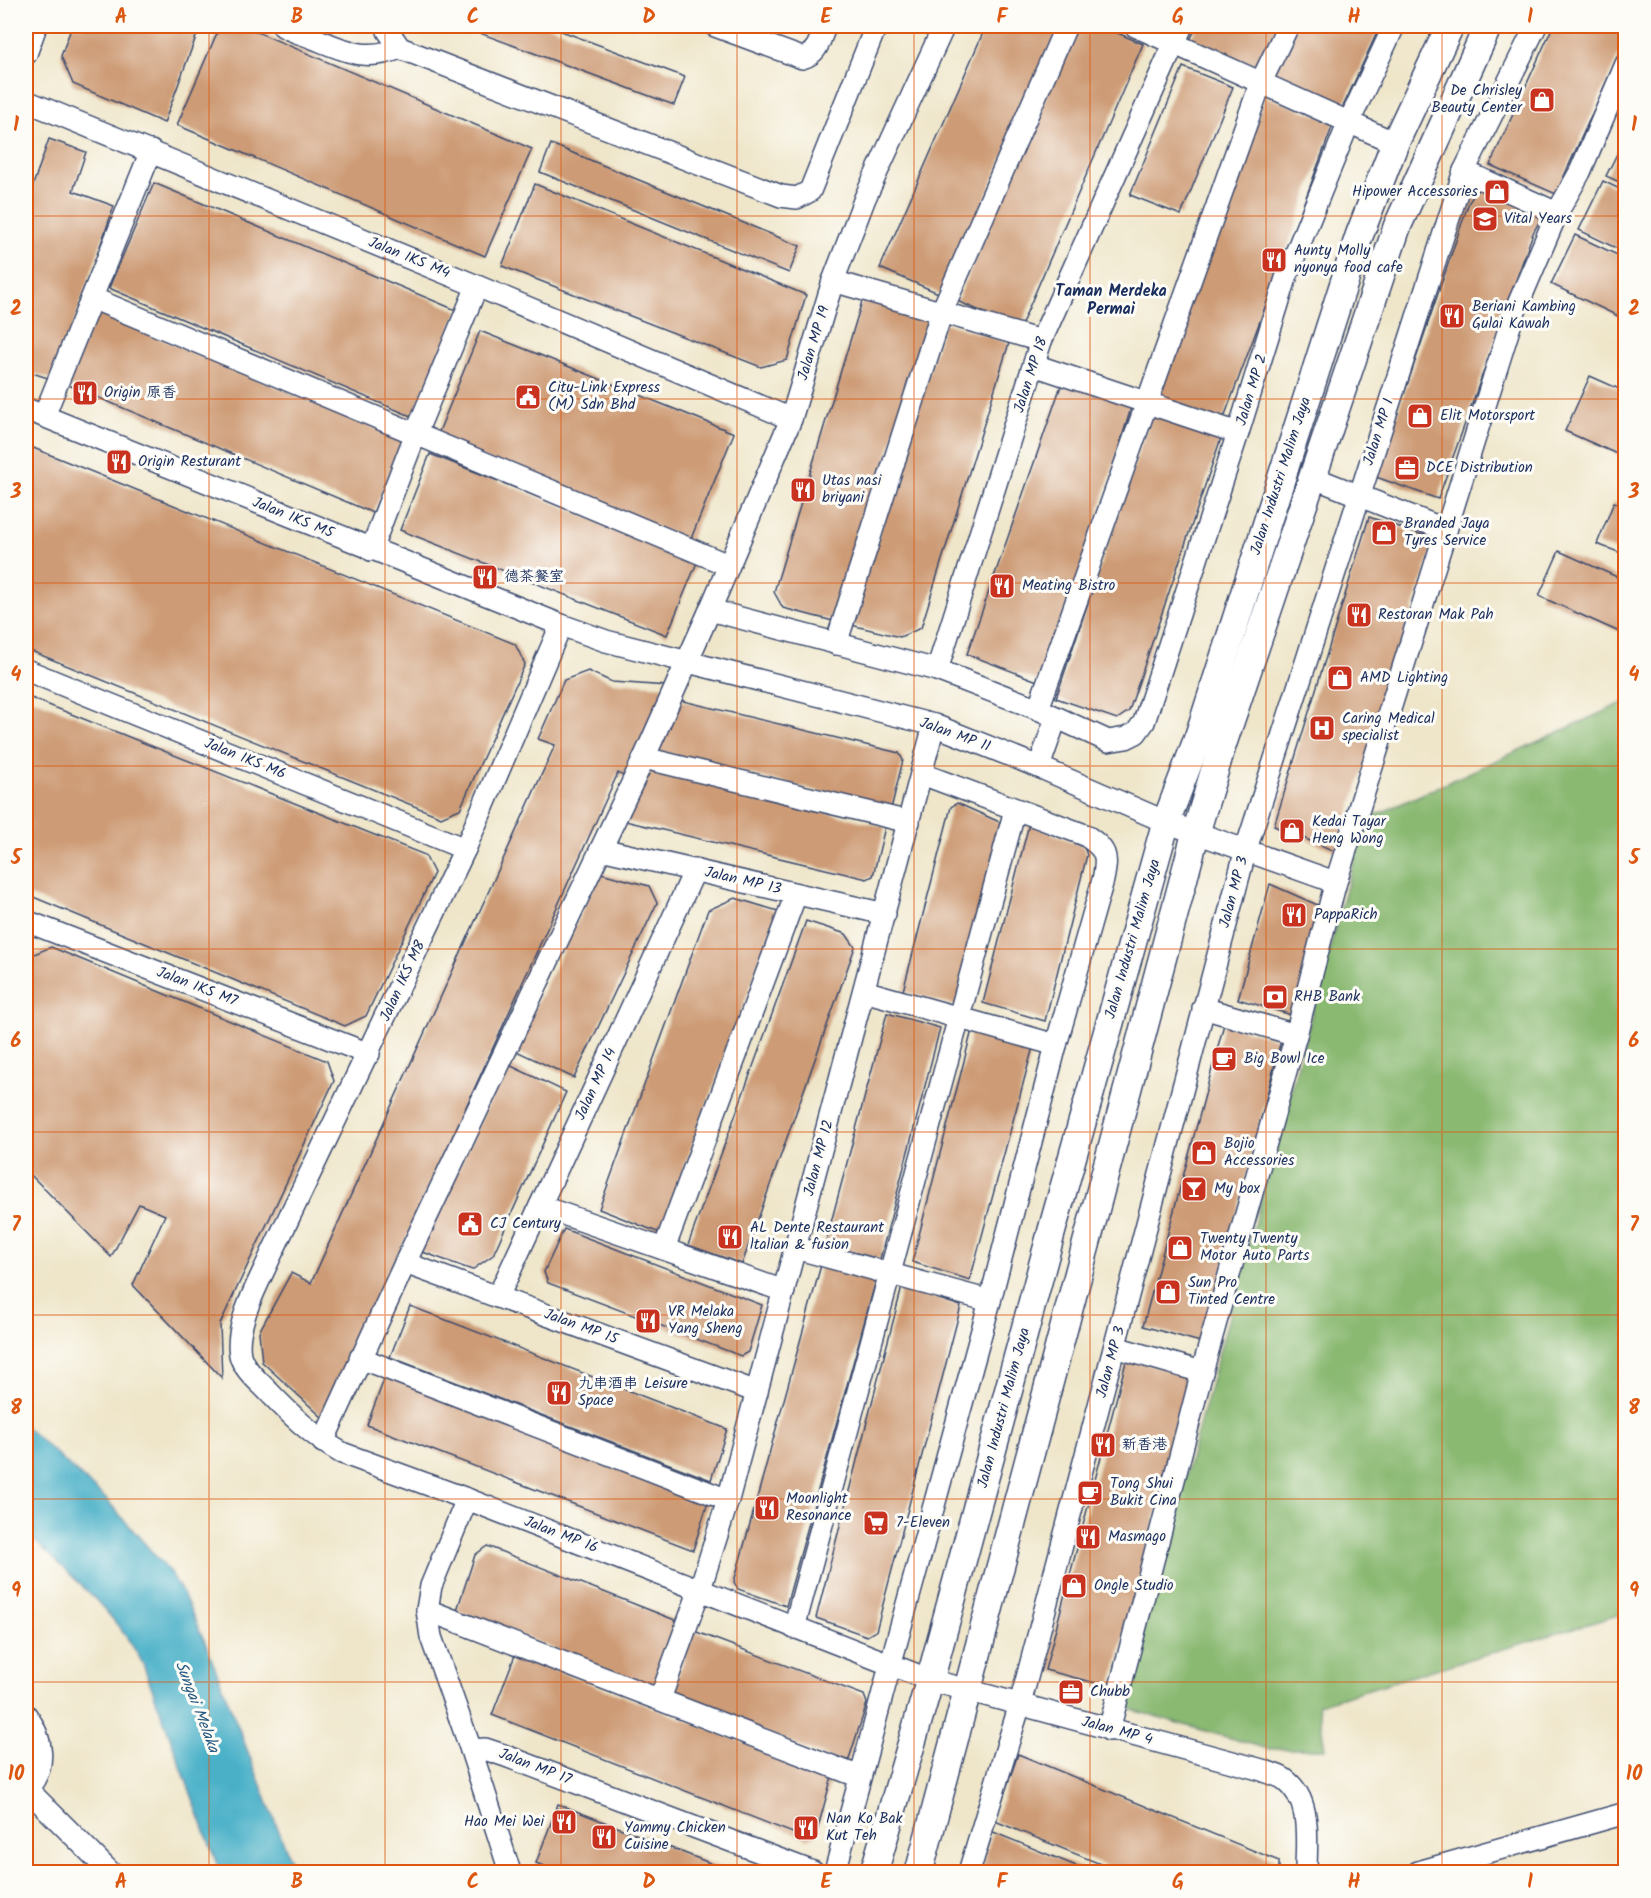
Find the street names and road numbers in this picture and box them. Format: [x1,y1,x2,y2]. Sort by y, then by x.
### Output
street label: Jalan IKS M4 [364,231,454,285]
street label: Jalan MP 19 [791,302,837,383]
street label: Jalan MP 18 [1007,333,1055,416]
street label: Jalan MP 2 [1230,351,1274,429]
street label: Jalan Industri Malim Jaya [1244,394,1318,558]
street label: Jalan MP 1 [1357,395,1401,469]
street label: Jalan IKS M5 [249,491,338,546]
street label: Jalan MP 11 [916,711,994,759]
street label: Jalan IKS M6 [200,732,290,786]
street label: Jalan MP 3 [1213,853,1255,931]
street label: Jalan Industri Malim Jaya [1099,856,1167,1022]
street label: Jalan MP 13 [702,861,784,902]
street label: Jalan IKS M8 [374,936,433,1026]
street label: Jalan IKS M7 [153,961,242,1014]
street label: Jalan MP 14 [569,1044,623,1124]
street label: Jalan MP 12 [797,1117,841,1199]
street label: Jalan MP 15 [540,1302,622,1352]
street label: Jalan MP 3 [1090,1323,1132,1401]
street label: Jalan Industri Malim Jaya [971,1325,1037,1491]
street label: Jalan MP 16 [520,1510,602,1560]
street label: Jalan MP 4 [1079,1710,1155,1752]
street label: Jalan MP 17 [495,1742,576,1792]

